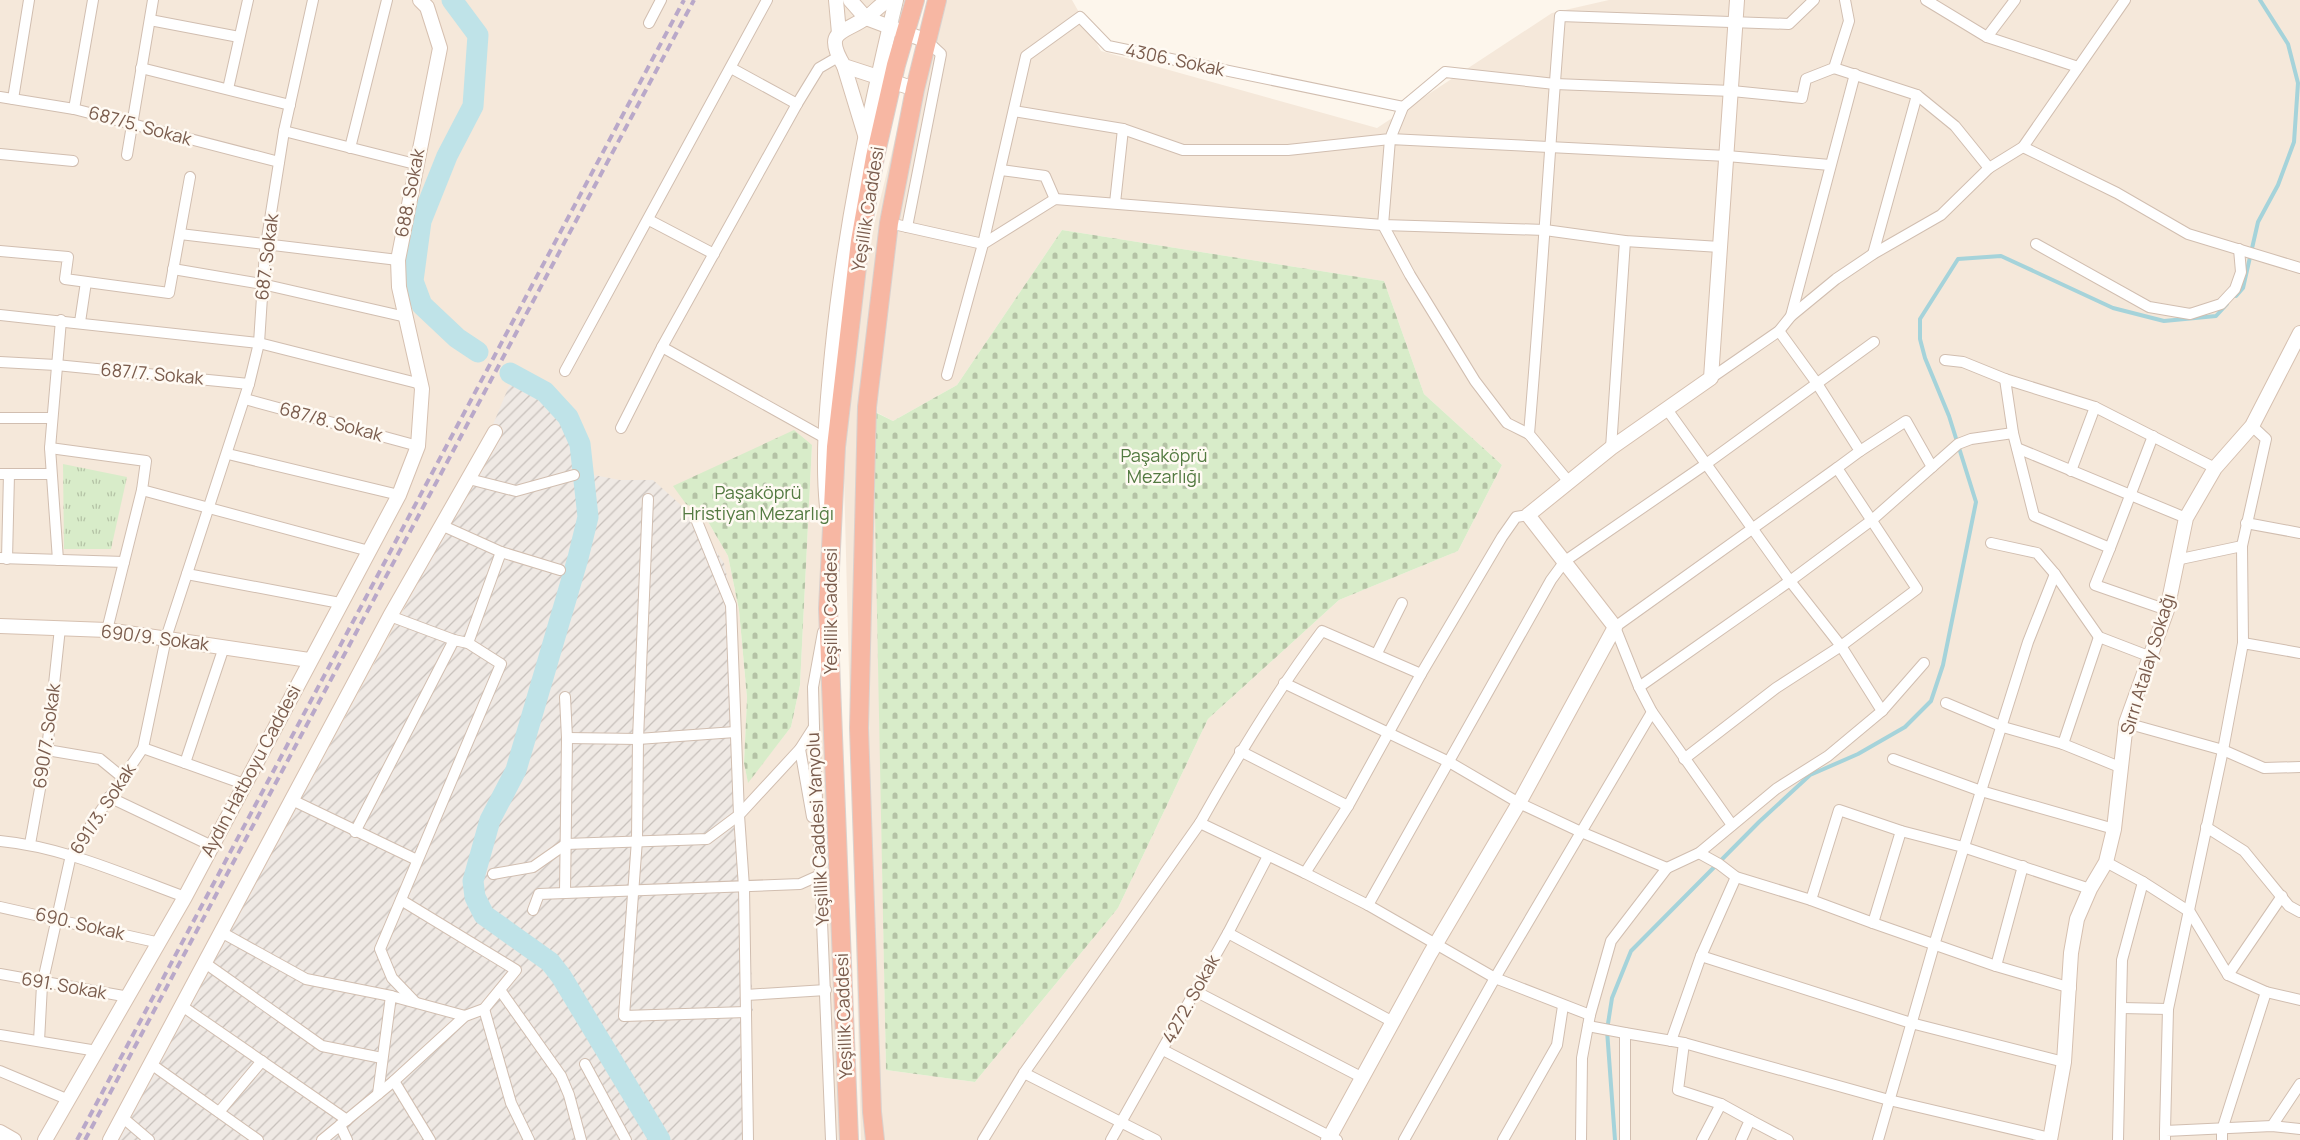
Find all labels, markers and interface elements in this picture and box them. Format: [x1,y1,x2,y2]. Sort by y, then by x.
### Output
street label: 4306. Sokak [1124,37,1228,81]
street label: 687/5. Sokak [86,100,195,151]
street label: 688. Sokak [389,145,430,239]
street label: Yeşillik Caddesi [845,145,889,273]
street label: 687. Sokak [249,211,283,302]
street label: 687/7. Sokak [100,357,206,390]
street label: 687/8. Sokak [277,396,387,447]
park label: Paşaköprü Mezarlığı [1120,443,1208,488]
park label: Paşaköprü Hristiyan Mezarlığı [682,480,834,525]
street label: Yeşillik Caddesi [818,548,842,674]
street label: Sırrı Atalay Sokağı [2114,590,2180,737]
street label: 690/9. Sokak [100,618,212,656]
street label: Aydın Hatboyu Caddesi [195,680,306,861]
street label: 690/7. Sokak [27,681,65,790]
street label: Yeşillik Caddesi Yanyolu [800,732,834,926]
street label: 691/3. Sokak [64,757,141,859]
street label: 690. Sokak [33,901,128,945]
street label: 4272. Sokak [1156,949,1225,1047]
street label: Yeşillik Caddesi [829,953,857,1080]
street label: 691. Sokak [20,966,110,1005]

